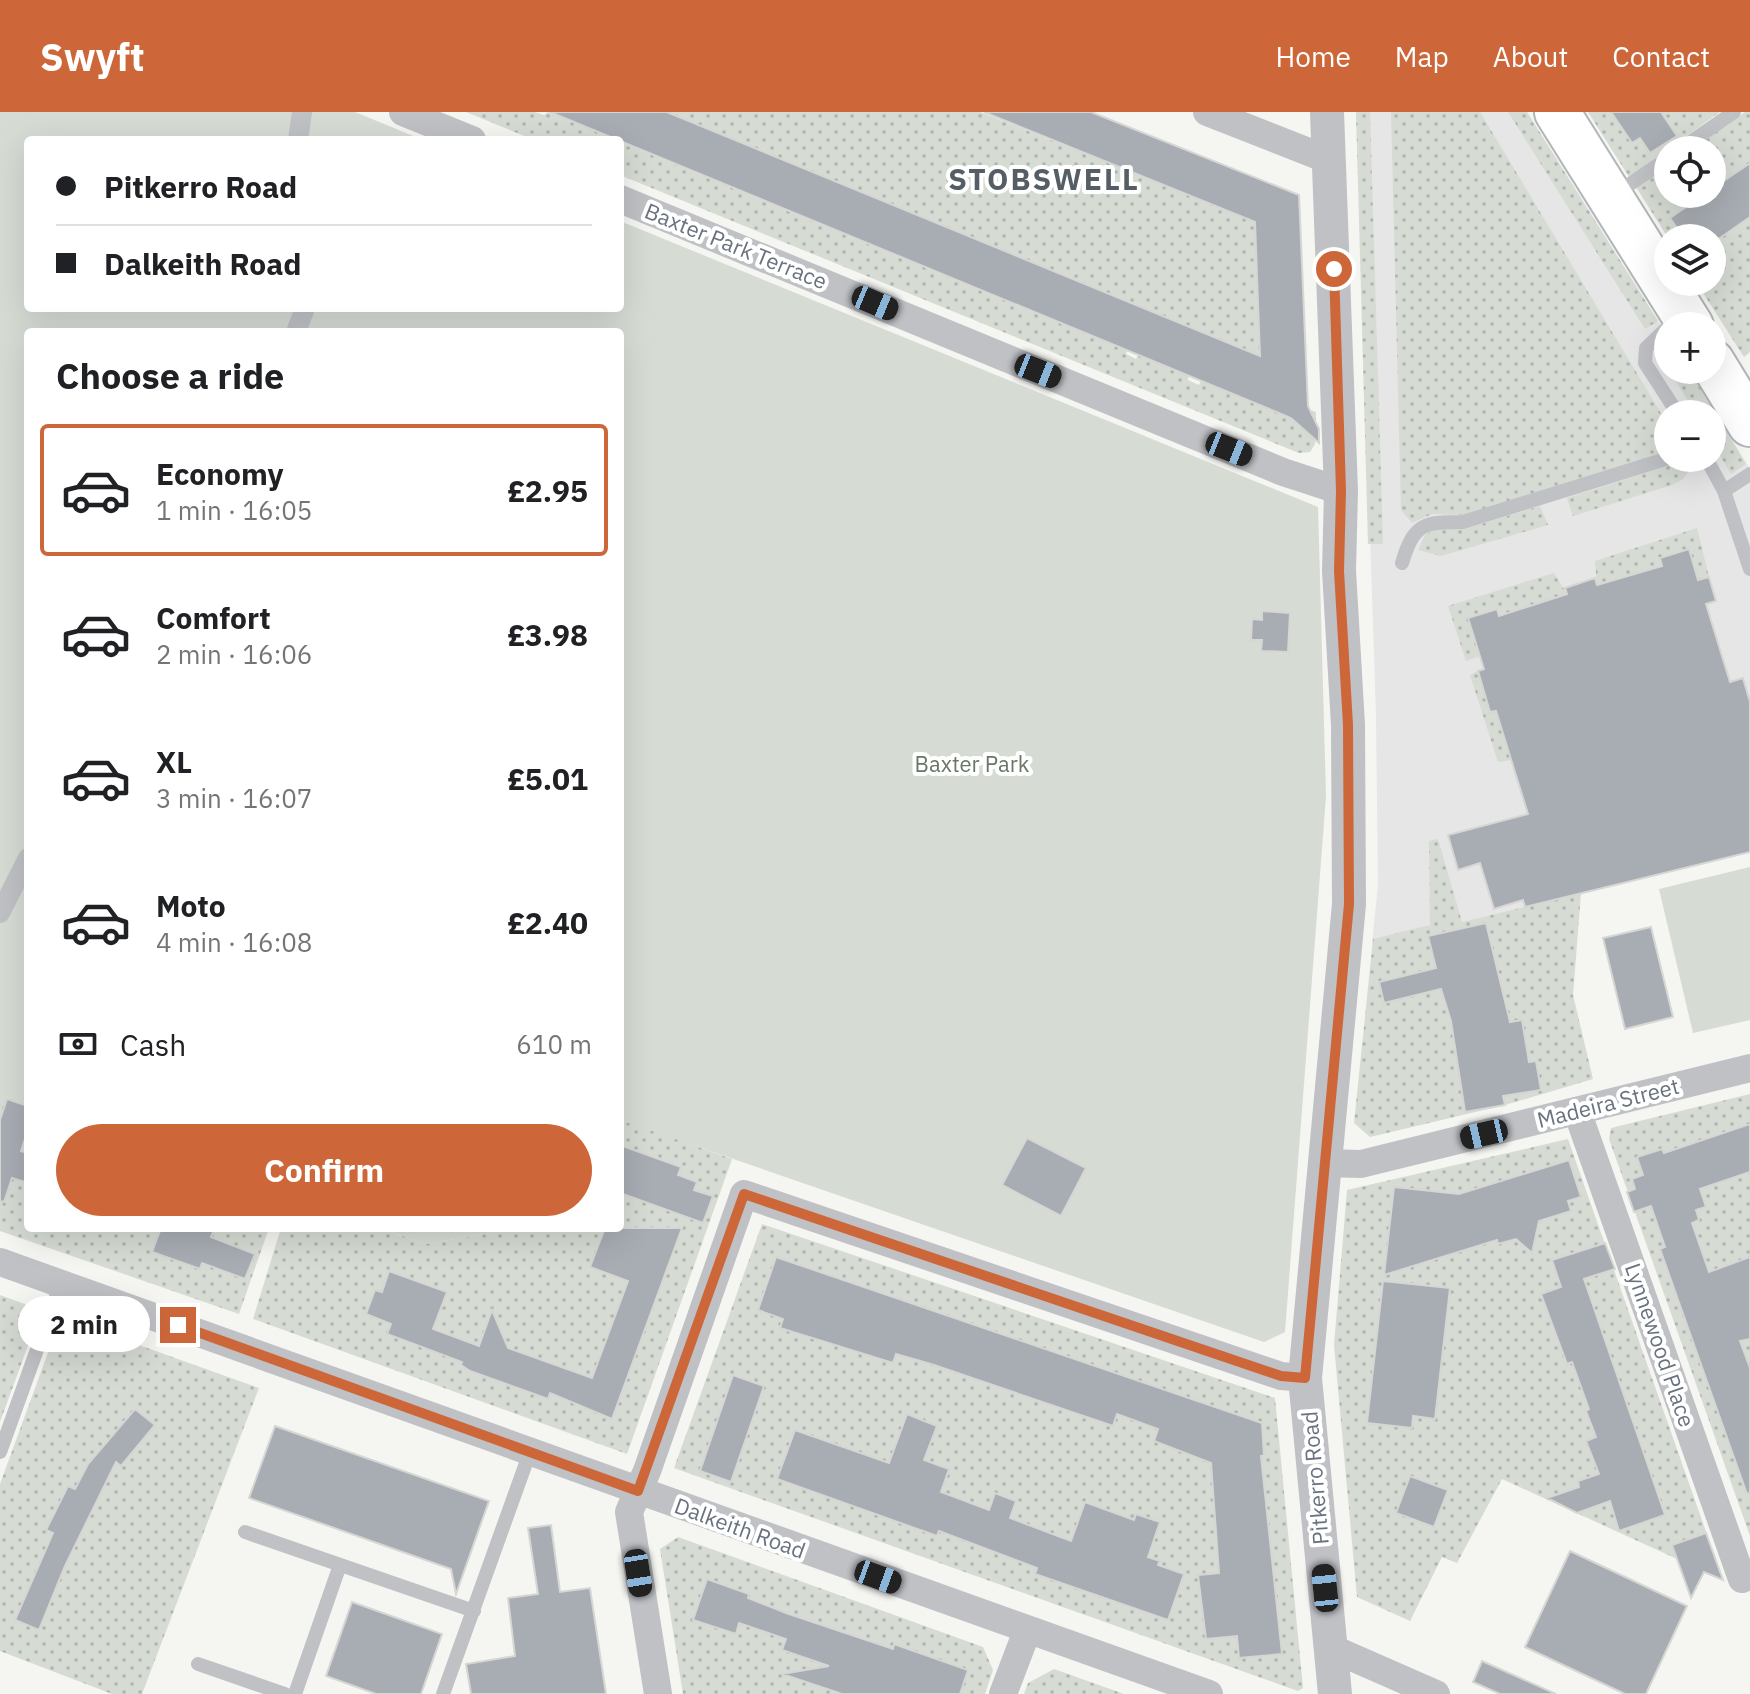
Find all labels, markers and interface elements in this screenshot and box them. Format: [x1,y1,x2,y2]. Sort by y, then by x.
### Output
text: Swyft [40,32,145,81]
text: Home [1275,38,1351,75]
text: Map [1395,38,1449,75]
text: About [1493,38,1568,75]
text: Contact [1612,38,1710,75]
map controls [1654,136,1726,472]
button: locate [1654,136,1726,208]
district label: STOBSWELL [948,159,1140,198]
text: Pitkerro Road [104,167,297,206]
street label: Baxter Park Terrace [641,196,832,295]
button: layers [1654,224,1726,296]
text: Dalkeith Road [104,244,301,283]
route start [1316,251,1352,287]
car [848,283,902,323]
button: + [1654,312,1726,384]
car [1011,351,1065,391]
text: Choose a ride [56,352,284,399]
button: − [1654,400,1726,472]
car [1202,429,1256,469]
icon: car [60,454,132,526]
text: Economy [156,454,284,493]
text: £2.95 [507,471,588,510]
text: 1 min · 16:05 [156,493,312,527]
icon: car [60,598,132,670]
text: Comfort [156,598,271,637]
text: £3.98 [507,615,588,654]
text: 2 min · 16:06 [156,637,312,671]
icon: car [60,742,132,814]
text: XL [156,742,192,781]
park label: Baxter Park [915,749,1030,778]
text: £5.01 [507,759,588,798]
text: 3 min · 16:07 [156,781,312,815]
icon: car [60,886,132,958]
text: Moto [156,886,226,925]
text: £2.40 [507,903,588,942]
text: 4 min · 16:08 [156,925,312,959]
icon: cash [56,1022,100,1066]
text: Cash [120,1025,186,1064]
text: 610 m [516,1027,592,1061]
street label: Madeira Street [1534,1071,1682,1134]
car [1458,1117,1510,1151]
button: Confirm [56,1124,592,1216]
street label: Lynnewood Place [1619,1259,1702,1431]
callout: 2 min [18,1297,150,1353]
text: 2 min [50,1307,118,1341]
route end [160,1307,196,1343]
street label: Pitkerro Road [1294,1410,1335,1546]
street label: Dalkeith Road [671,1490,810,1565]
car [622,1547,654,1599]
car [851,1558,905,1596]
car [1311,1563,1339,1613]

